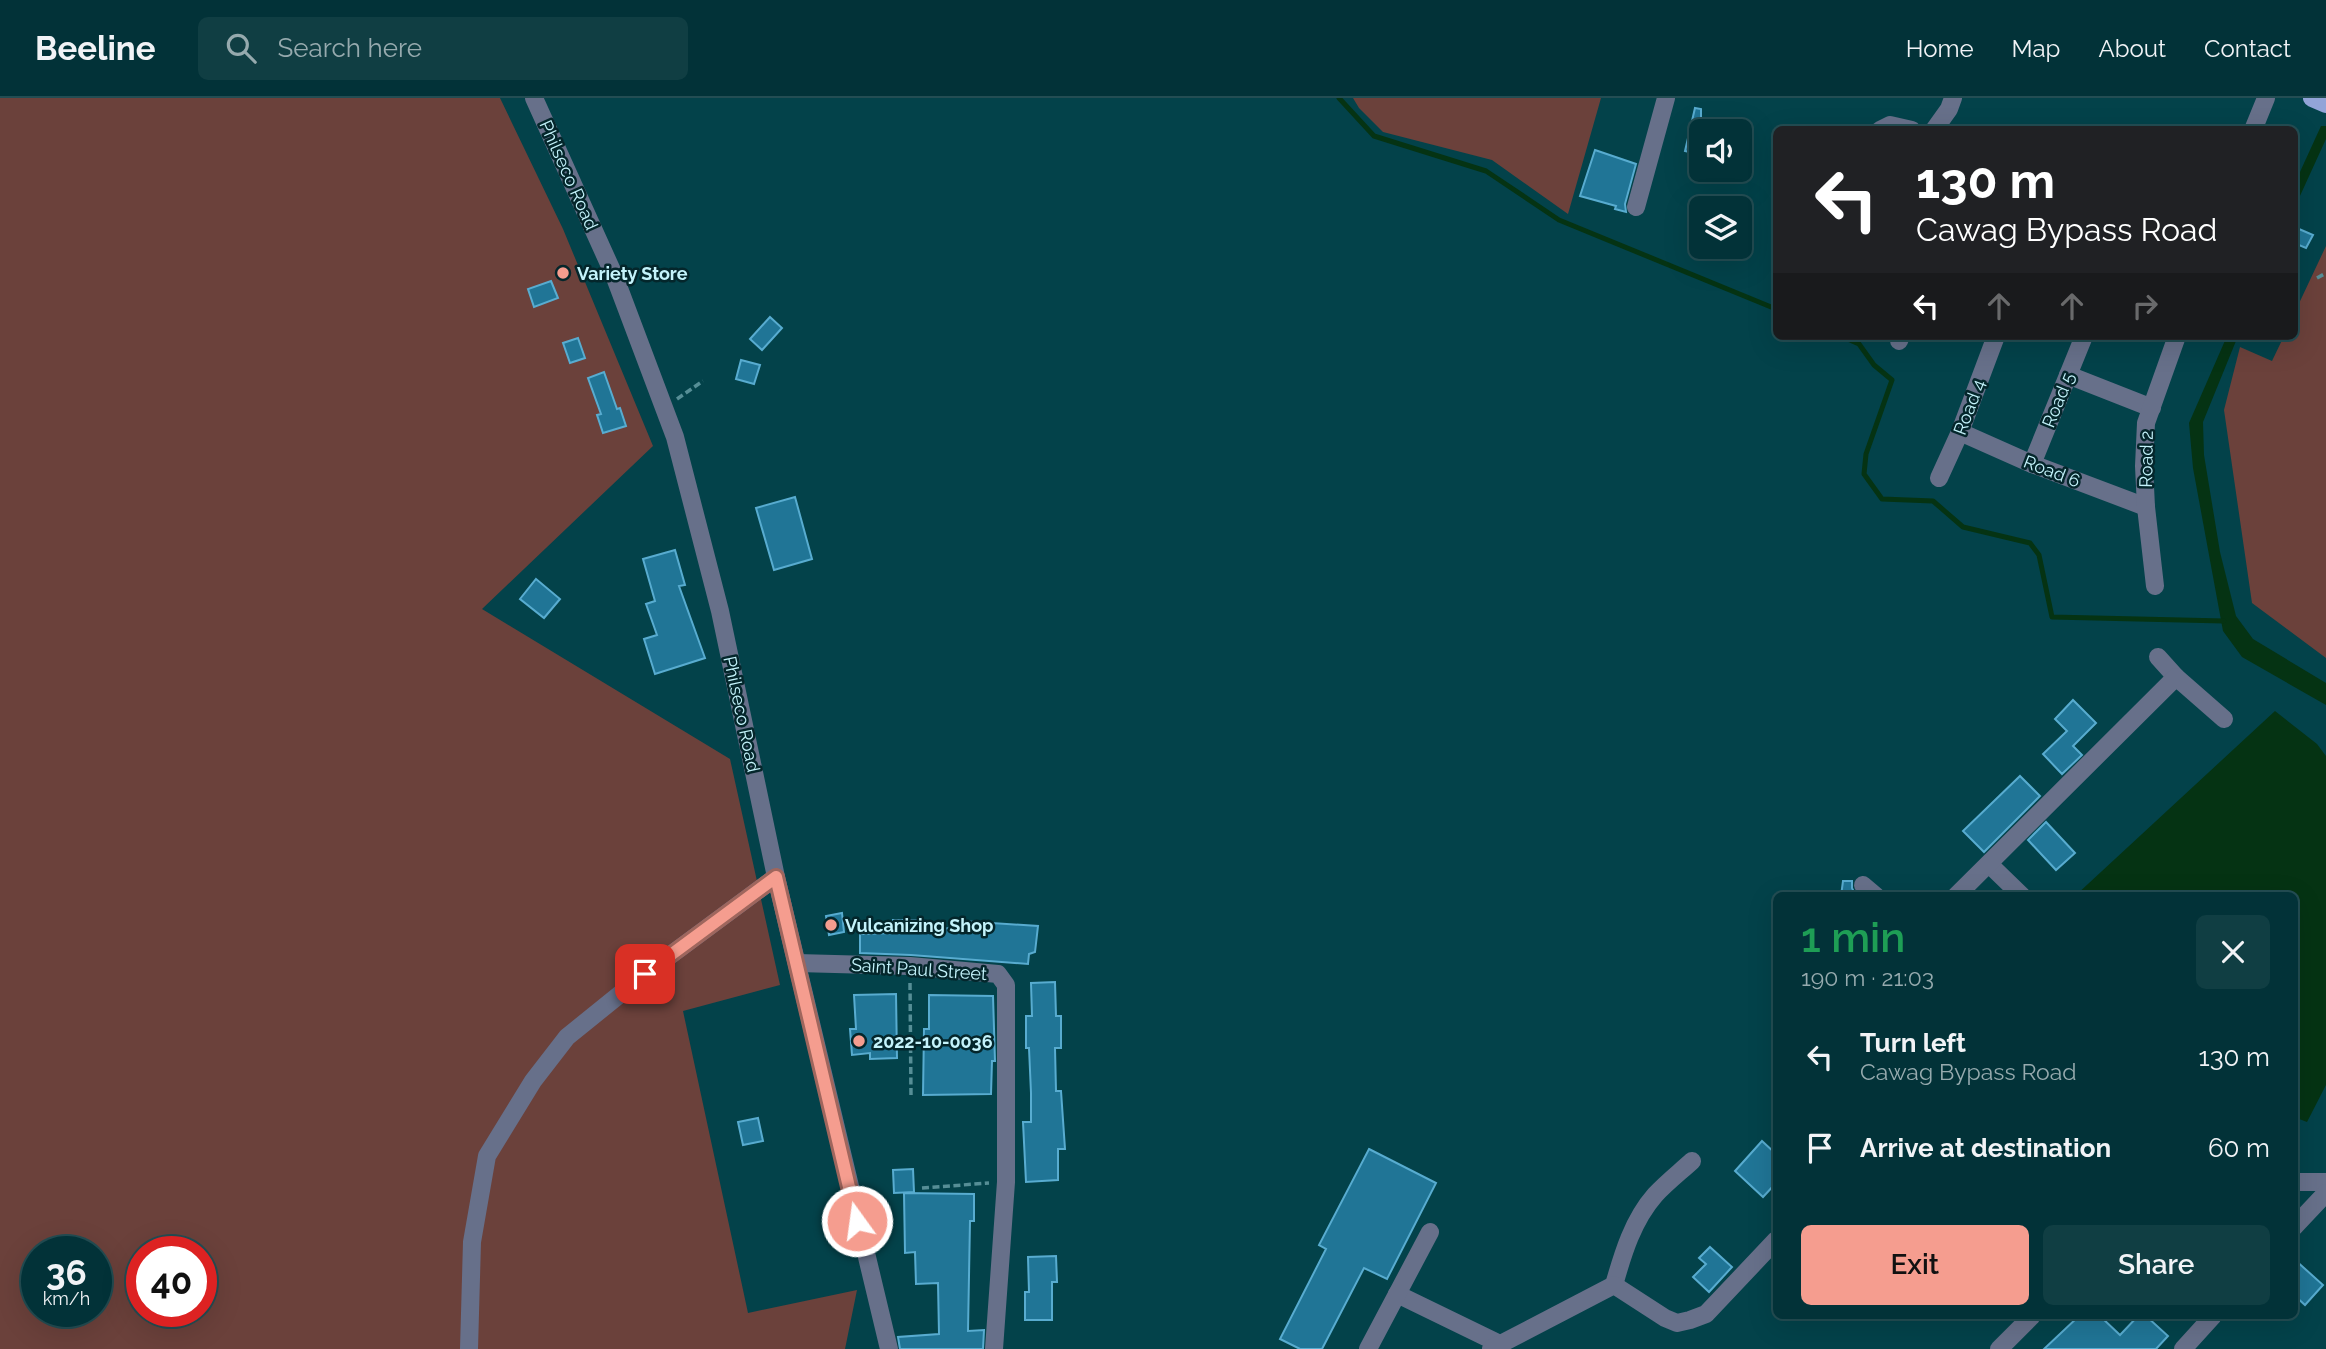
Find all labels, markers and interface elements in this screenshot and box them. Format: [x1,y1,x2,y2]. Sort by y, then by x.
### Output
search box [198,17,688,80]
text: Beeline [35,29,156,68]
icon: search [222,29,260,67]
text: Search here [278,33,422,63]
text: Home [1906,34,1974,63]
text: Map [2012,34,2060,63]
text: About [2098,34,2166,63]
text: Contact [2204,34,2291,63]
street label: Philseco Road [535,117,603,233]
map controls [1689,119,1752,259]
button: sound [1689,119,1752,182]
text: 130 m [1916,152,2055,209]
icon: left [1801,154,1892,245]
button: layers [1689,196,1752,259]
text: Cawag Bypass Road [1916,211,2217,248]
place label: Variety Store [577,263,688,284]
marker: Variety Store [555,265,571,281]
icon: left [1907,287,1945,325]
icon: ahead [1980,287,2018,325]
icon: ahead [2053,287,2091,325]
icon: right [2126,287,2164,325]
street label: Road 5 [2037,369,2079,431]
street label: Road 4 [1949,376,1989,438]
street label: Road 2 [2135,430,2157,488]
street label: Road 6 [2021,451,2083,491]
street label: Philseco Road [719,654,765,774]
text: 1 min [1801,913,1905,962]
place label: Vulcanizing Shop [845,915,993,936]
button: close [2196,915,2270,989]
marker: Vulcanizing Shop [823,917,839,933]
pin [615,944,675,1004]
street label: Saint Paul Street [850,954,988,984]
icon: arrive [626,955,664,993]
text: 190 m · 21:03 [1801,964,1934,991]
text: Turn left [1860,1028,1966,1058]
place label: 2022-10-0036 [873,1031,993,1052]
marker: 2022-10-0036 [851,1033,867,1049]
icon: left [1801,1038,1839,1076]
text: 130 m [2199,1042,2270,1072]
text: Cawag Bypass Road [1860,1058,2077,1085]
icon: arrive [1801,1129,1839,1167]
text: Arrive at destination [1860,1133,2111,1163]
text: 60 m [2208,1133,2270,1163]
position arrow [820,1184,894,1258]
button: Exit [1801,1225,2029,1305]
button: Share [2043,1225,2270,1305]
speed limit sign: 40 [126,1236,217,1327]
text: 36 [46,1252,87,1293]
text: km/h [43,1288,90,1309]

